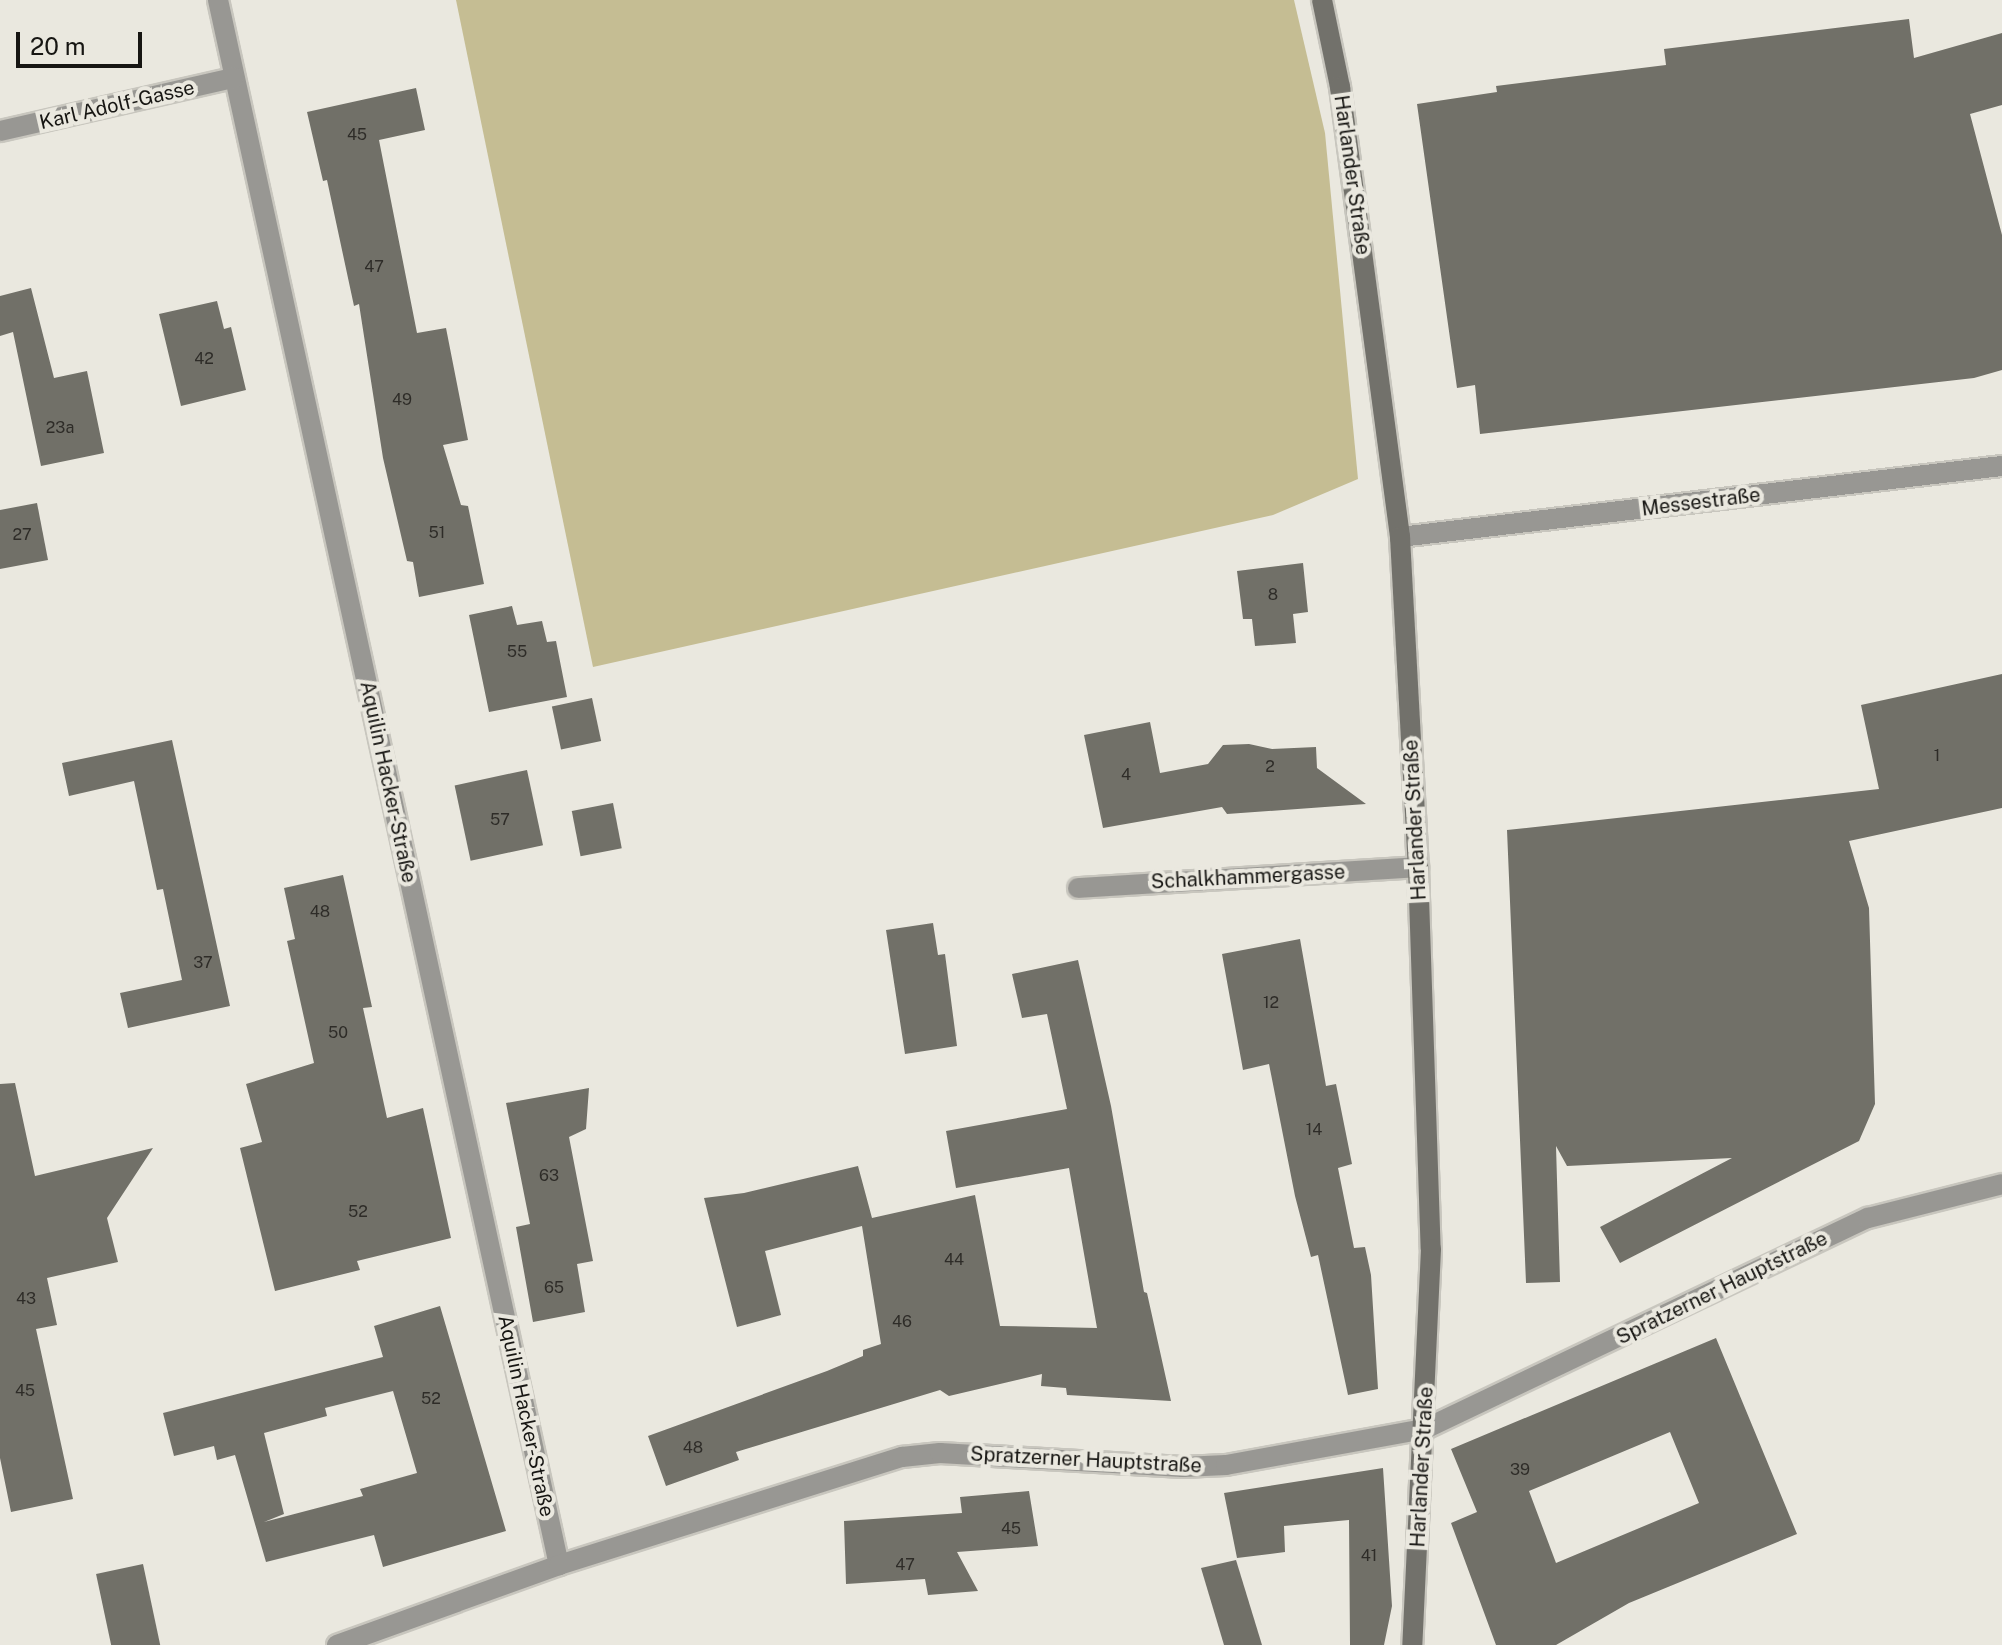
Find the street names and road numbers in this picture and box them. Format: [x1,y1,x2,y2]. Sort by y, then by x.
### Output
street label: Karl Adolf-Gasse [37,75,197,135]
street label: Harlander Straße [1329,94,1375,256]
street label: Messestraße [1640,483,1762,521]
street label: Aquilin Hacker-Straße [355,679,421,885]
street label: Harlander Straße [1399,739,1431,901]
street label: Schalkhammergasse [1150,860,1346,894]
street label: Spratzerner Hauptstraße [1613,1226,1831,1350]
street label: Aquilin Hacker-Straße [493,1313,559,1519]
street label: Harlander Straße [1406,1386,1438,1548]
street label: Spratzerner Hauptstraße [970,1442,1202,1478]

